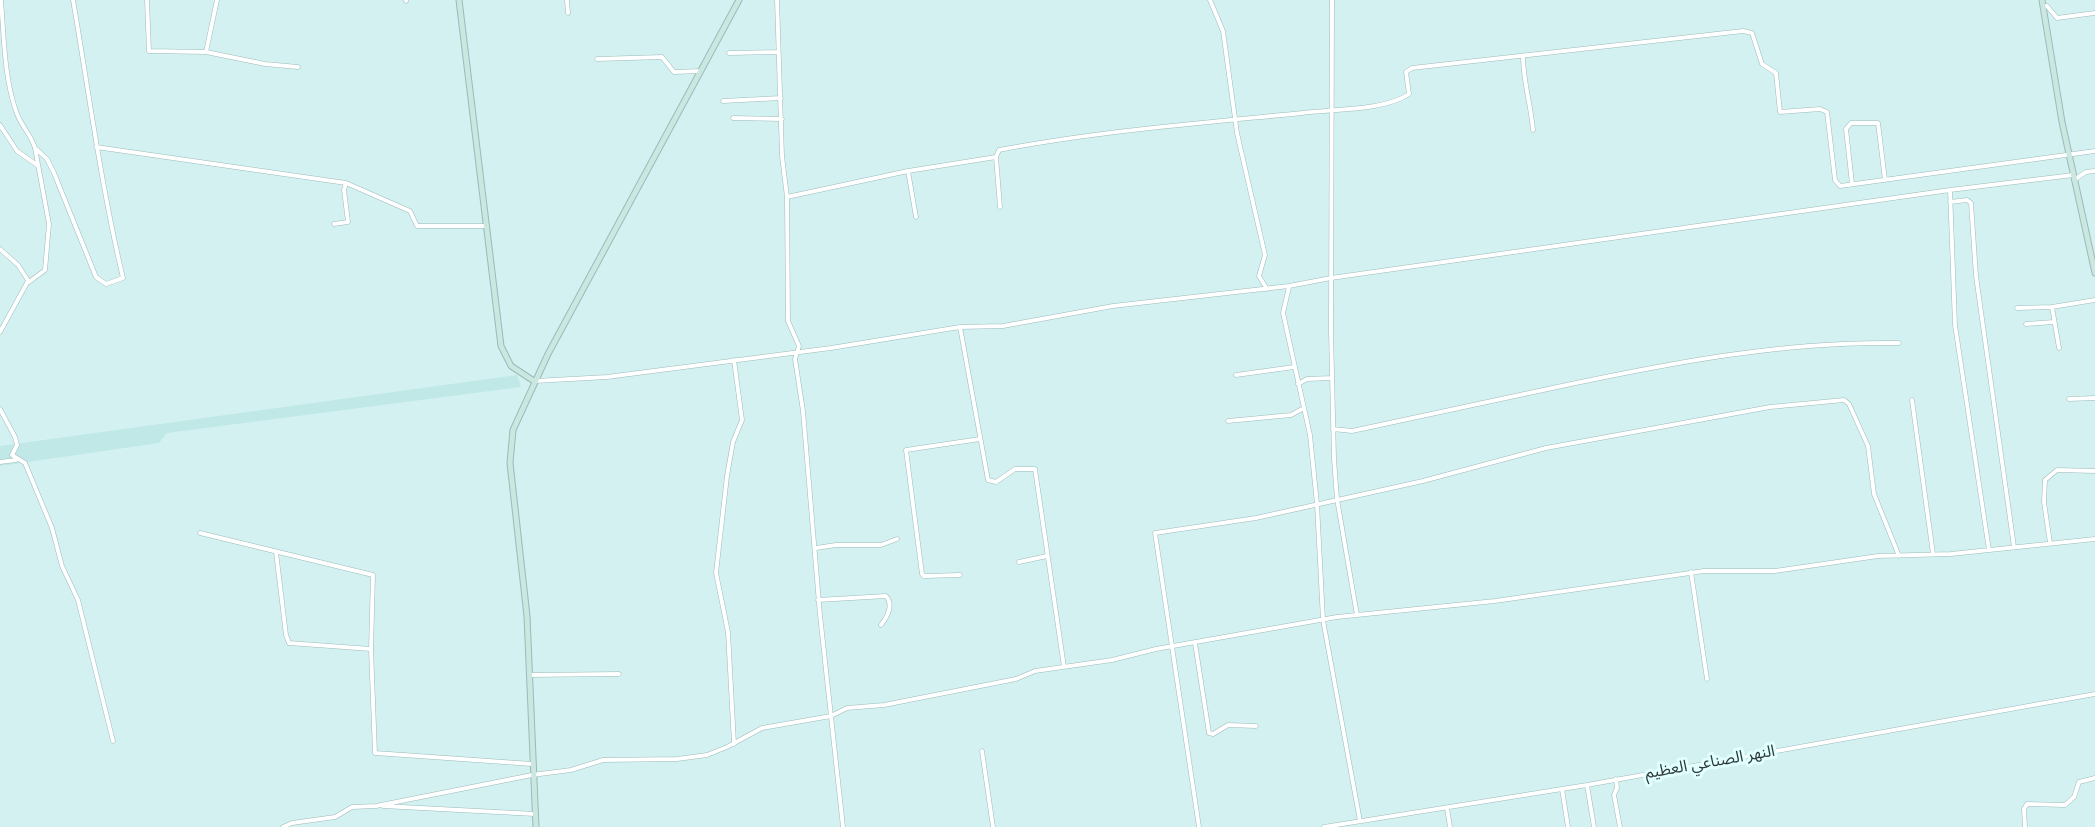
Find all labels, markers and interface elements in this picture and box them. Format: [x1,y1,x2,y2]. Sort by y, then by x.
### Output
street label: النهر الصناعي العظيم [1644,742,1776,784]

